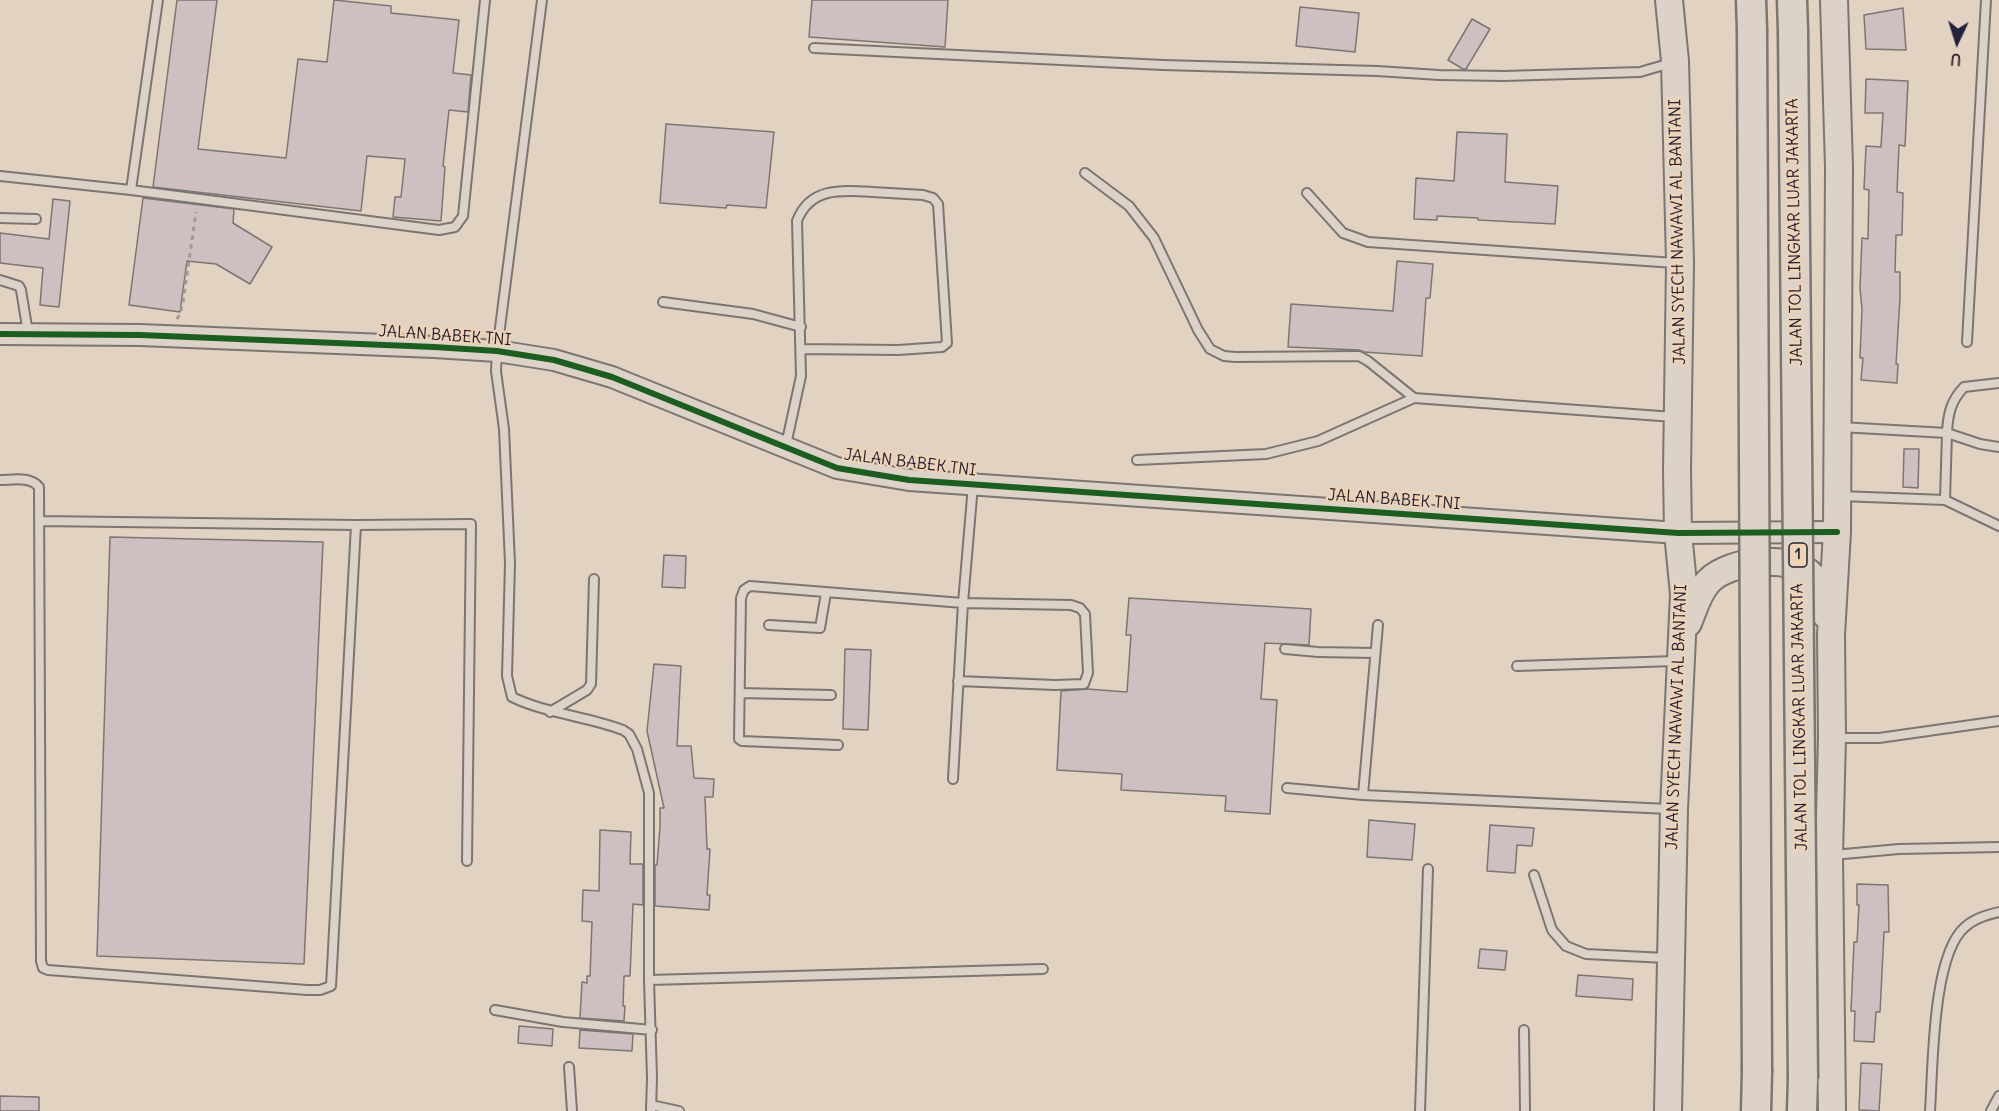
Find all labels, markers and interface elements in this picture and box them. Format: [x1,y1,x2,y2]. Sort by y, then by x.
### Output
north arrow [1927,12,1987,72]
text: U [1950,50,1962,70]
street label: JALAN TOL LINGKAR LUAR JAKARTA [1783,98,1807,366]
street label: JALAN SYECH NAWAWI AL BANTANI [1666,99,1690,365]
street label: JALAN BABEK TNI [378,322,512,350]
street label: JALAN BABEK TNI [843,445,977,481]
street label: JALAN BABEK TNI [1327,486,1461,514]
road number: 1 [1789,543,1807,567]
street label: JALAN TOL LINGKAR LUAR JAKARTA [1788,583,1812,851]
street label: JALAN SYECH NAWAWI AL BANTANI [1663,584,1691,850]

